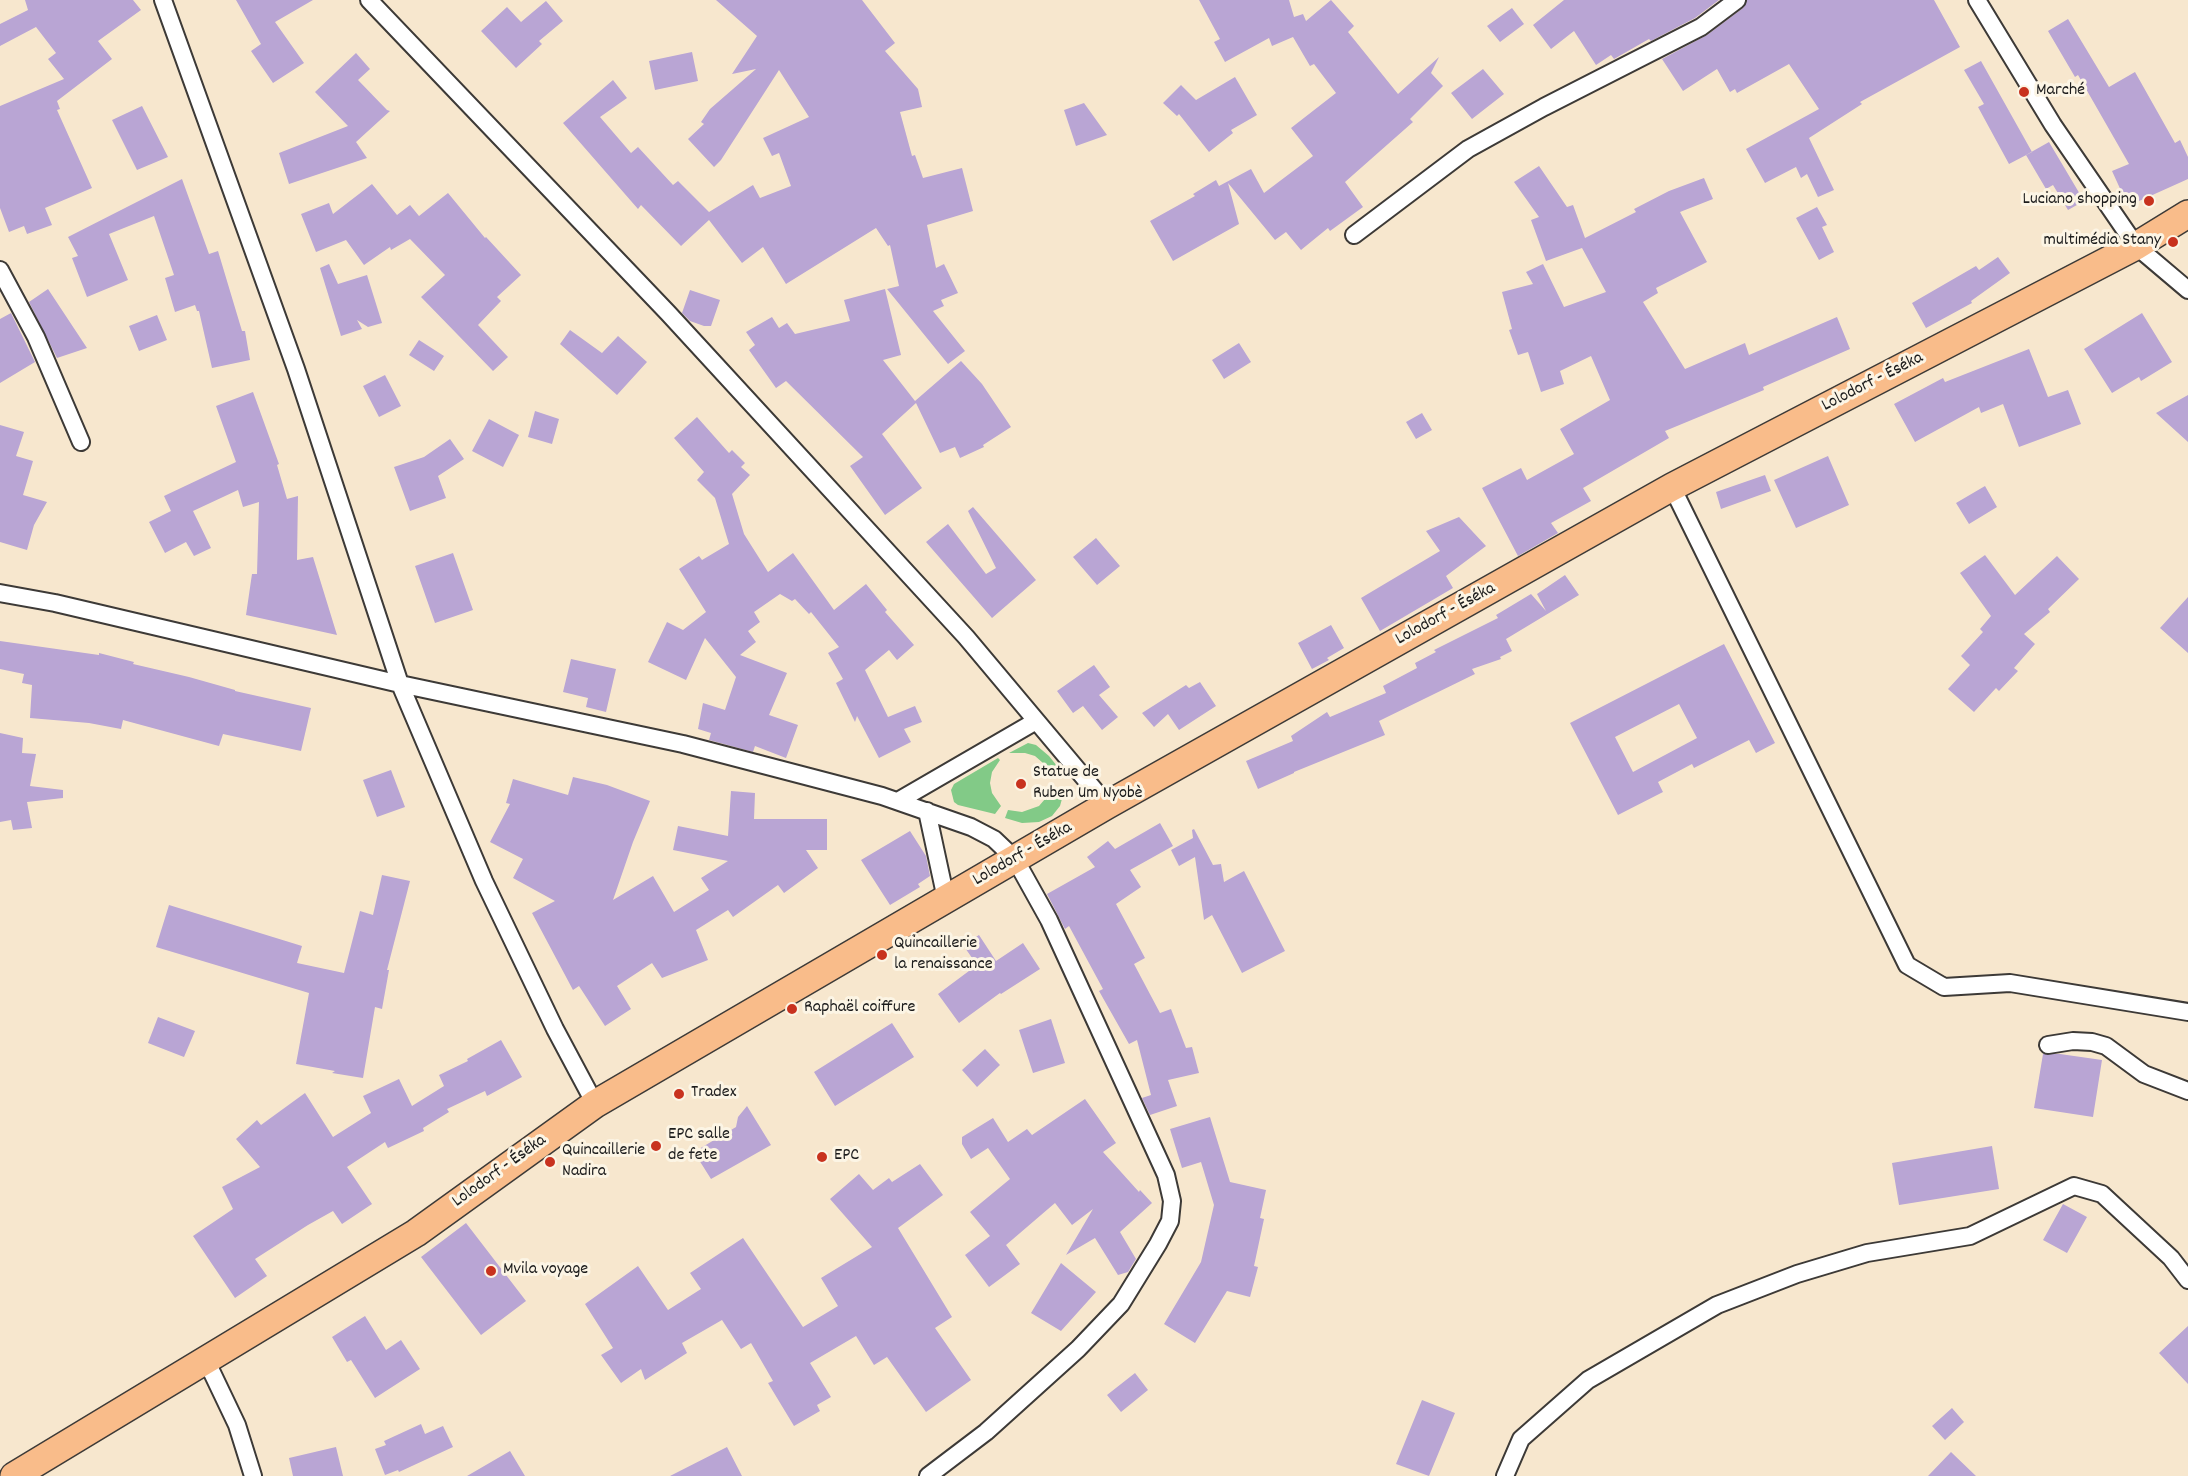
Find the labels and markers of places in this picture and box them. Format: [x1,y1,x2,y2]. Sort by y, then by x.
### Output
place label: Marché [2036,81,2085,103]
marker: Marché [2017,85,2031,99]
place label: Luciano shopping [2023,190,2137,212]
marker: Luciano shopping [2142,194,2156,208]
place label: multimédia Stany [2044,231,2161,253]
marker: multimédia Stany [2166,235,2180,249]
place label: Statue de Ruben Um Nyobè [1033,763,1143,806]
marker: Statue de Ruben Um Nyobè [1014,777,1028,791]
place label: Quincaillerie la renaissance [894,934,993,976]
marker: Quincaillerie la renaissance [875,948,889,962]
place label: Raphaël coiffure [804,998,915,1020]
marker: Raphaël coiffure [785,1002,799,1016]
place label: Tradex [691,1083,736,1105]
marker: Tradex [672,1087,686,1101]
place label: EPC salle de fete [668,1125,730,1168]
marker: EPC salle de fete [649,1139,663,1153]
place label: Quincaillerie Nadira [562,1141,645,1184]
place label: EPC [834,1146,859,1168]
marker: EPC [815,1150,829,1164]
marker: Quincaillerie Nadira [543,1155,557,1169]
place label: Mvila voyage [503,1260,588,1282]
marker: Mvila voyage [484,1264,498,1278]

